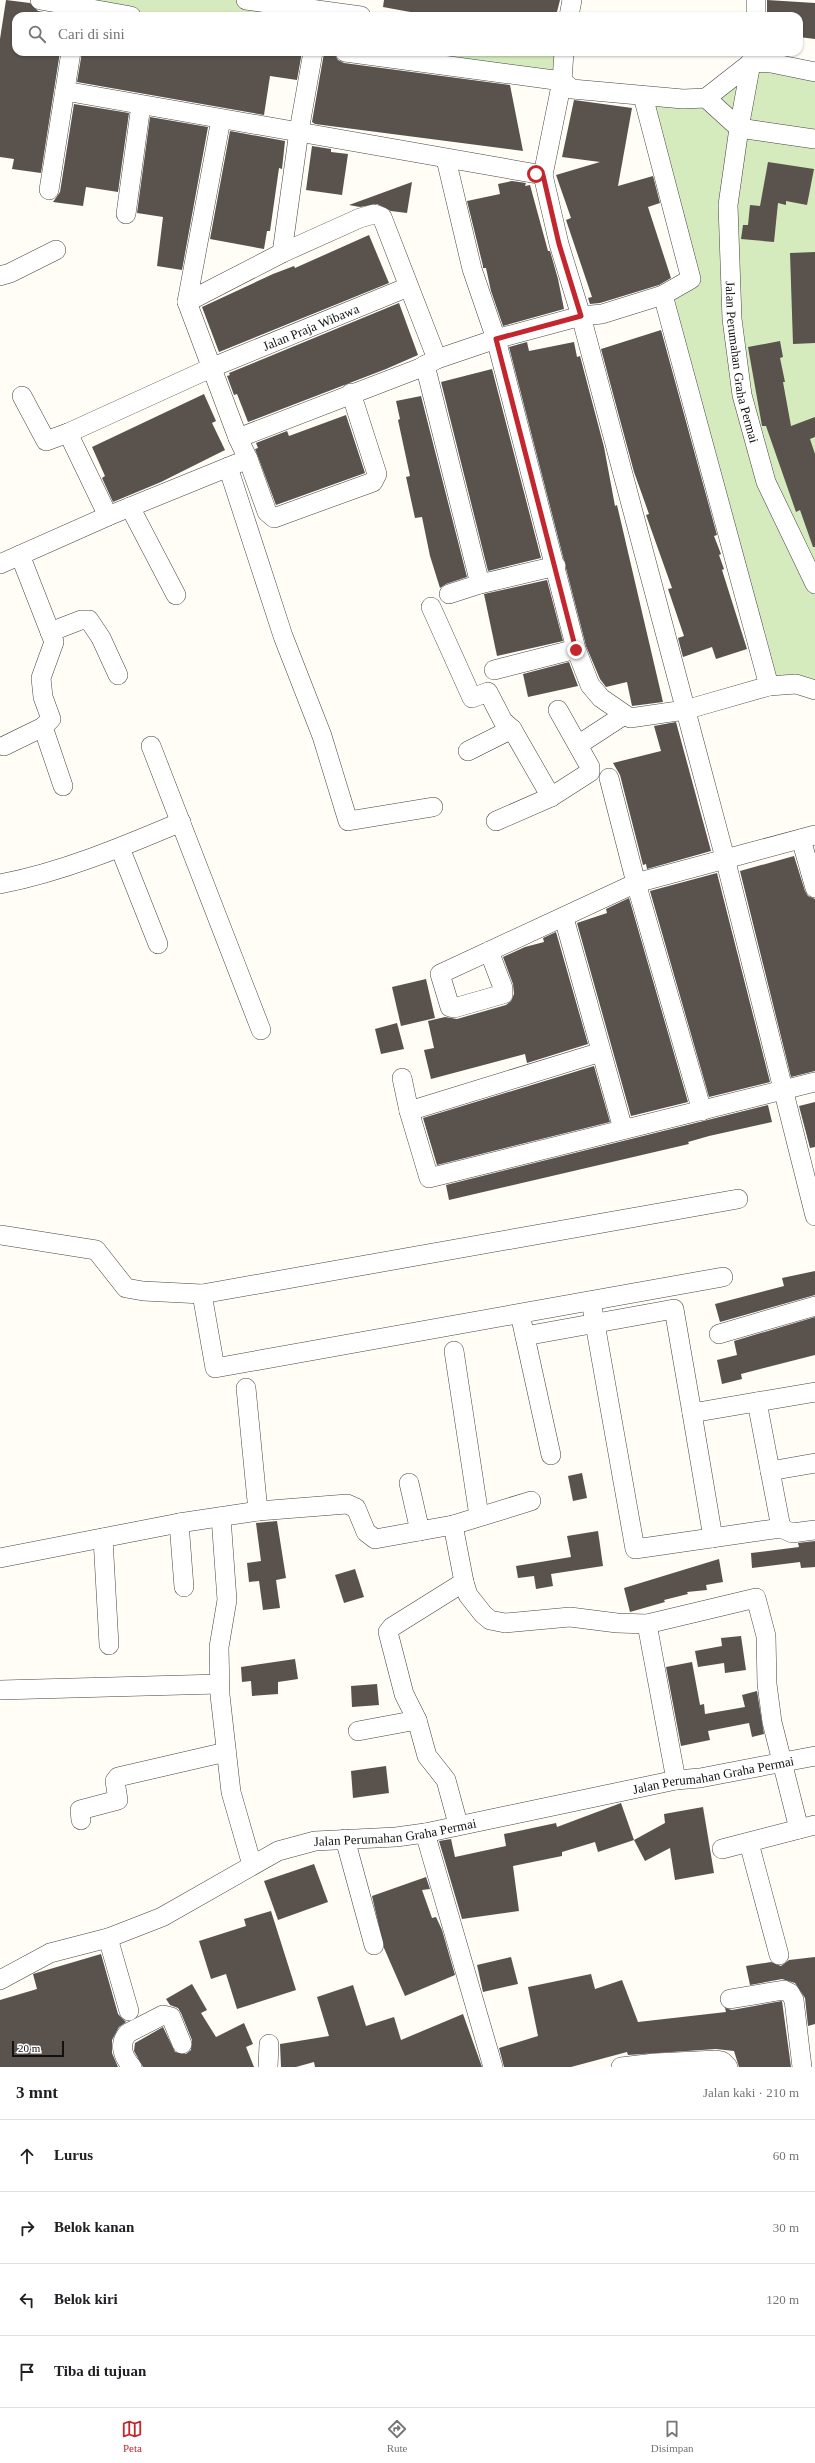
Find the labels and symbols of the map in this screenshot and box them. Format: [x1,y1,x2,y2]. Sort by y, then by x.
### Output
route start [527,165,545,183]
street label: Jalan Perumahan Graha Permai [723,281,762,445]
street label: Jalan Praja Wibawa [261,301,361,354]
route end [567,641,585,659]
street label: Jalan Perumahan Graha Permai [631,1753,796,1797]
street label: Jalan Perumahan Graha Permai [313,1815,478,1849]
scale bar [12,2039,64,2058]

